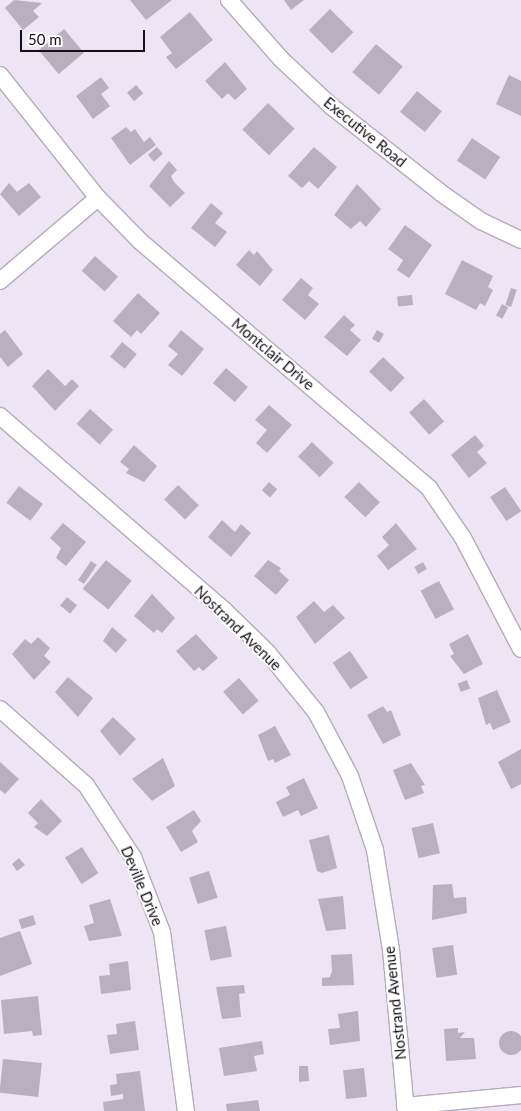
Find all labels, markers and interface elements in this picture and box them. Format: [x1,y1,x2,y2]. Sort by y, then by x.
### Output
scale bar [22,20,148,52]
text: 50 m [28,30,62,48]
street label: Executive Road [320,93,410,171]
street label: Montclair Drive [228,314,318,394]
street label: Nostrand Avenue [191,582,285,674]
street label: Deville Drive [117,843,167,929]
street label: Nostrand Avenue [380,945,410,1061]

